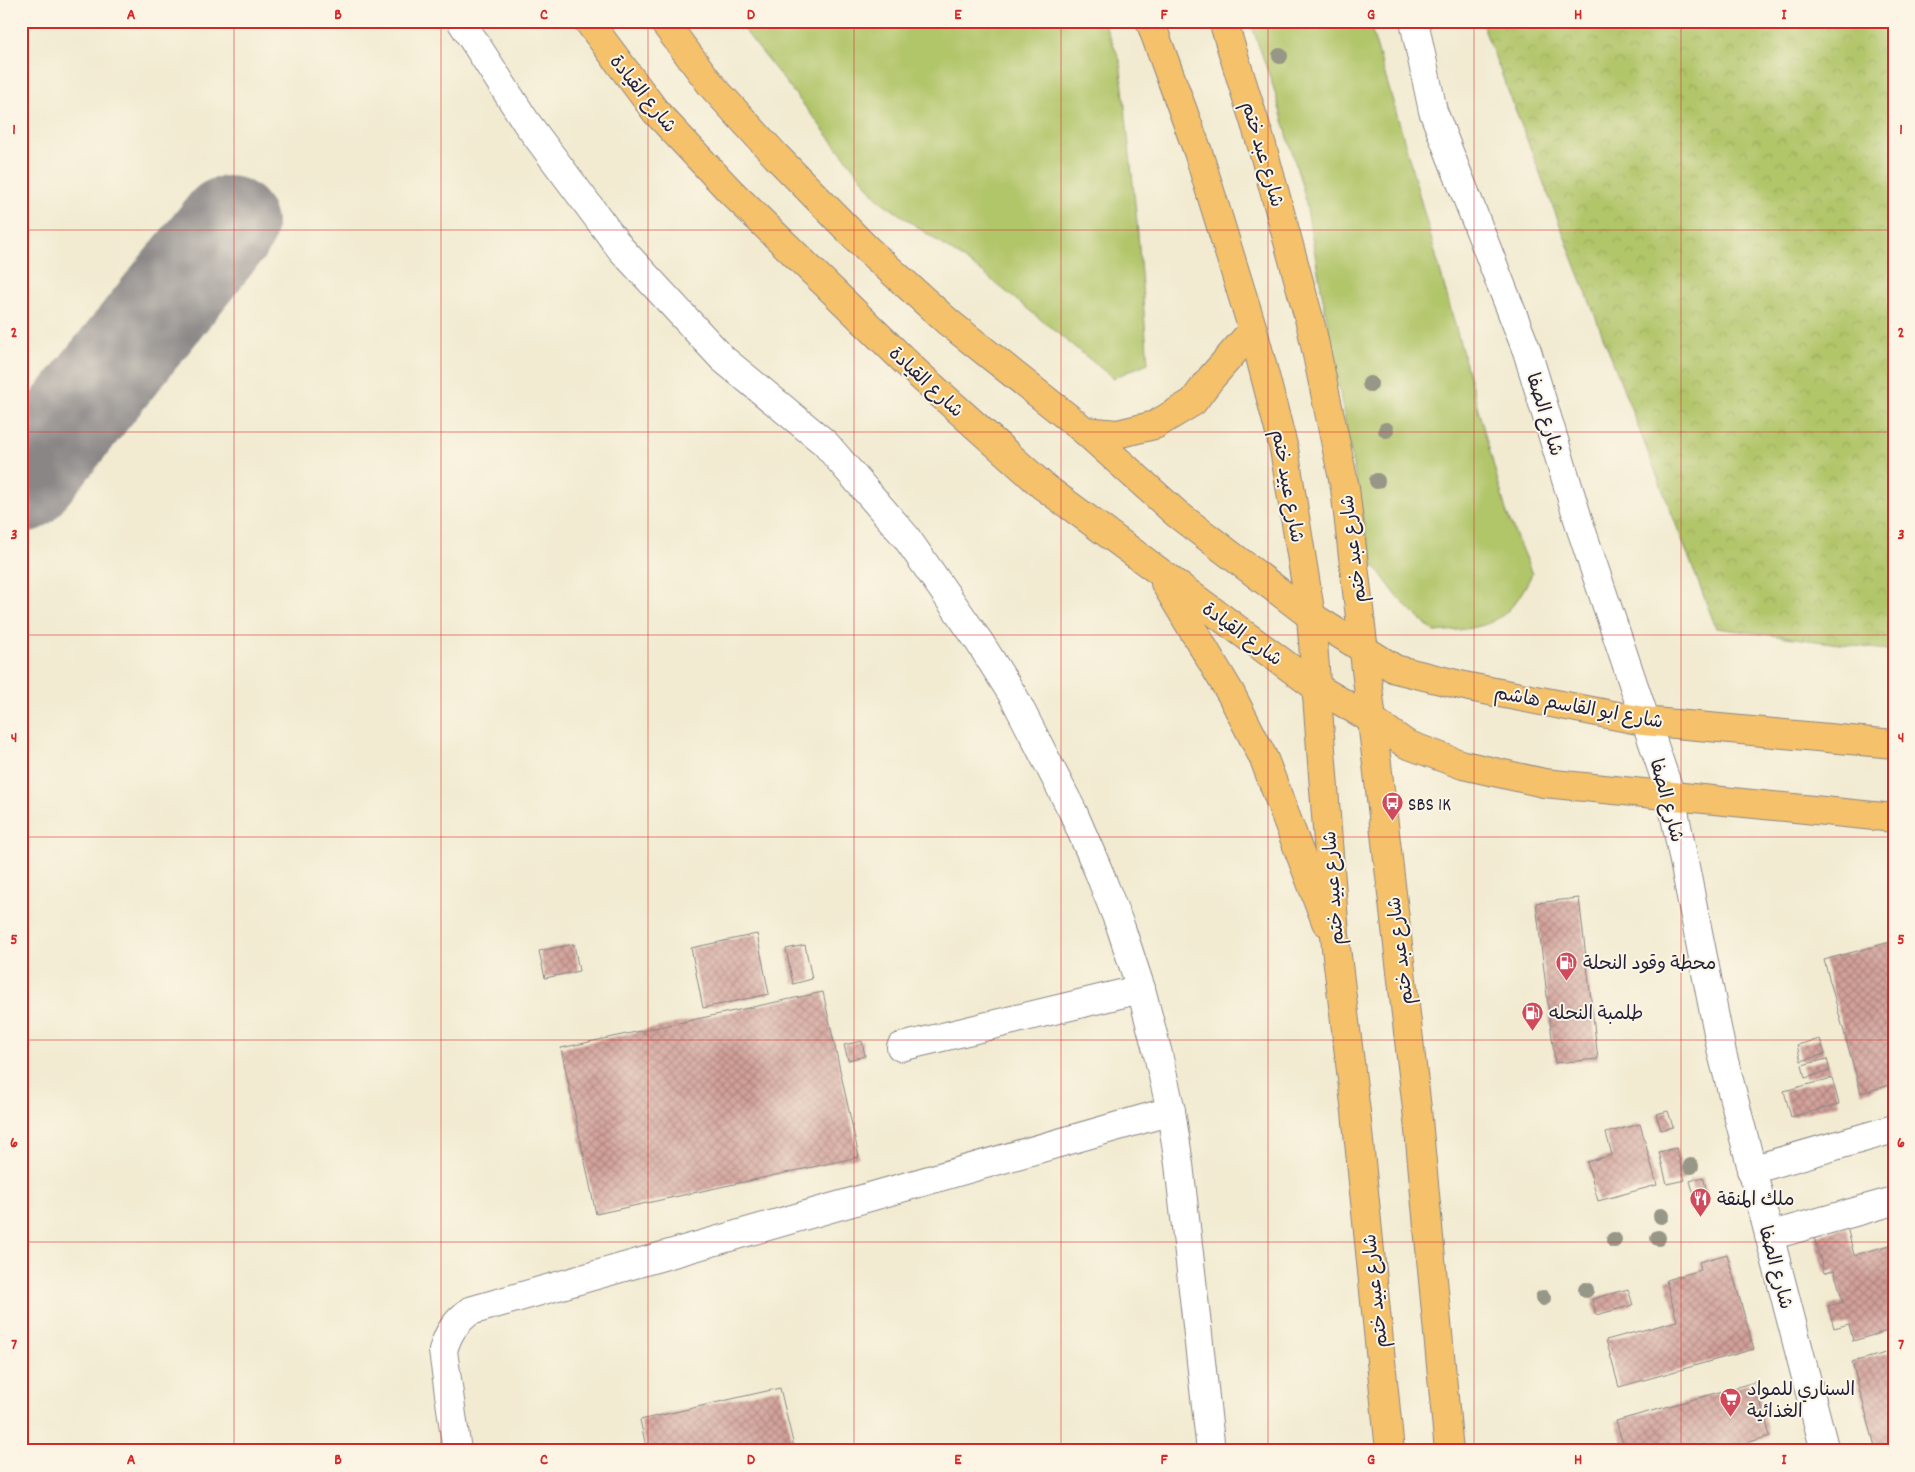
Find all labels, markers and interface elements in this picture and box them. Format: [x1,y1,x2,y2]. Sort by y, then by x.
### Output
text: A [127,4,136,27]
text: B [334,4,342,27]
text: C [540,4,548,27]
text: D [747,4,756,27]
text: E [954,4,962,27]
text: F [1160,4,1168,27]
text: G [1367,4,1375,27]
text: H [1574,4,1582,27]
text: I [1782,4,1788,27]
street label: شارع القيادة [601,50,681,140]
street label: شارع عبد ختم [1233,99,1289,211]
text: 1 [12,119,16,142]
text: 1 [1899,119,1903,142]
text: 2 [11,322,18,345]
text: 2 [1898,322,1905,345]
street label: شارع القيادة [881,342,968,425]
street label: شارع الصفا [1517,370,1568,460]
street label: شارع عبيد ختم [1262,428,1309,545]
street label: شارع عبد ختم [1335,493,1375,604]
text: 3 [10,524,18,547]
text: 3 [1897,524,1905,547]
street label: شارع القيادة [1195,597,1287,674]
street label: شارع ابو القاسم هاشم [1492,681,1665,738]
text: 4 [11,727,17,750]
text: 4 [1898,727,1904,750]
street label: شارع الصفا [1640,756,1689,846]
bus stop icon: SBS 1K [1380,791,1404,822]
place label: SBS 1K [1408,793,1451,820]
street label: شارع عبيد ختم [1318,830,1353,946]
street label: شارع عبد ختم [1382,895,1422,1006]
text: 5 [10,929,18,952]
text: 5 [1897,929,1905,952]
fuel station icon: محطة وقود النحلة [1555,950,1579,981]
place label: محطة وقود النحلة [1583,952,1716,979]
fuel station icon: طلمبة النحله [1521,1000,1545,1031]
place label: طلمبة النحله [1549,1002,1643,1029]
text: 6 [10,1132,18,1155]
text: 6 [1897,1132,1905,1155]
restaurant icon: ملك المنقة [1689,1186,1713,1217]
place label: ملك المنقة [1717,1188,1795,1215]
street label: شارع الصفا [1749,1223,1798,1313]
street label: شارع عبيد ختم [1358,1232,1397,1349]
text: 7 [11,1334,17,1357]
text: 7 [1898,1334,1904,1357]
place label: السناري للمواد الغذائية [1747,1378,1855,1427]
supermarket icon: السناري للمواد الغذائية [1719,1387,1743,1418]
text: A [127,1449,136,1472]
text: B [334,1449,342,1472]
text: C [540,1449,548,1472]
text: D [747,1449,756,1472]
text: E [954,1449,962,1472]
text: F [1160,1449,1168,1472]
text: G [1367,1449,1375,1472]
text: H [1574,1449,1582,1472]
text: I [1782,1449,1788,1472]

